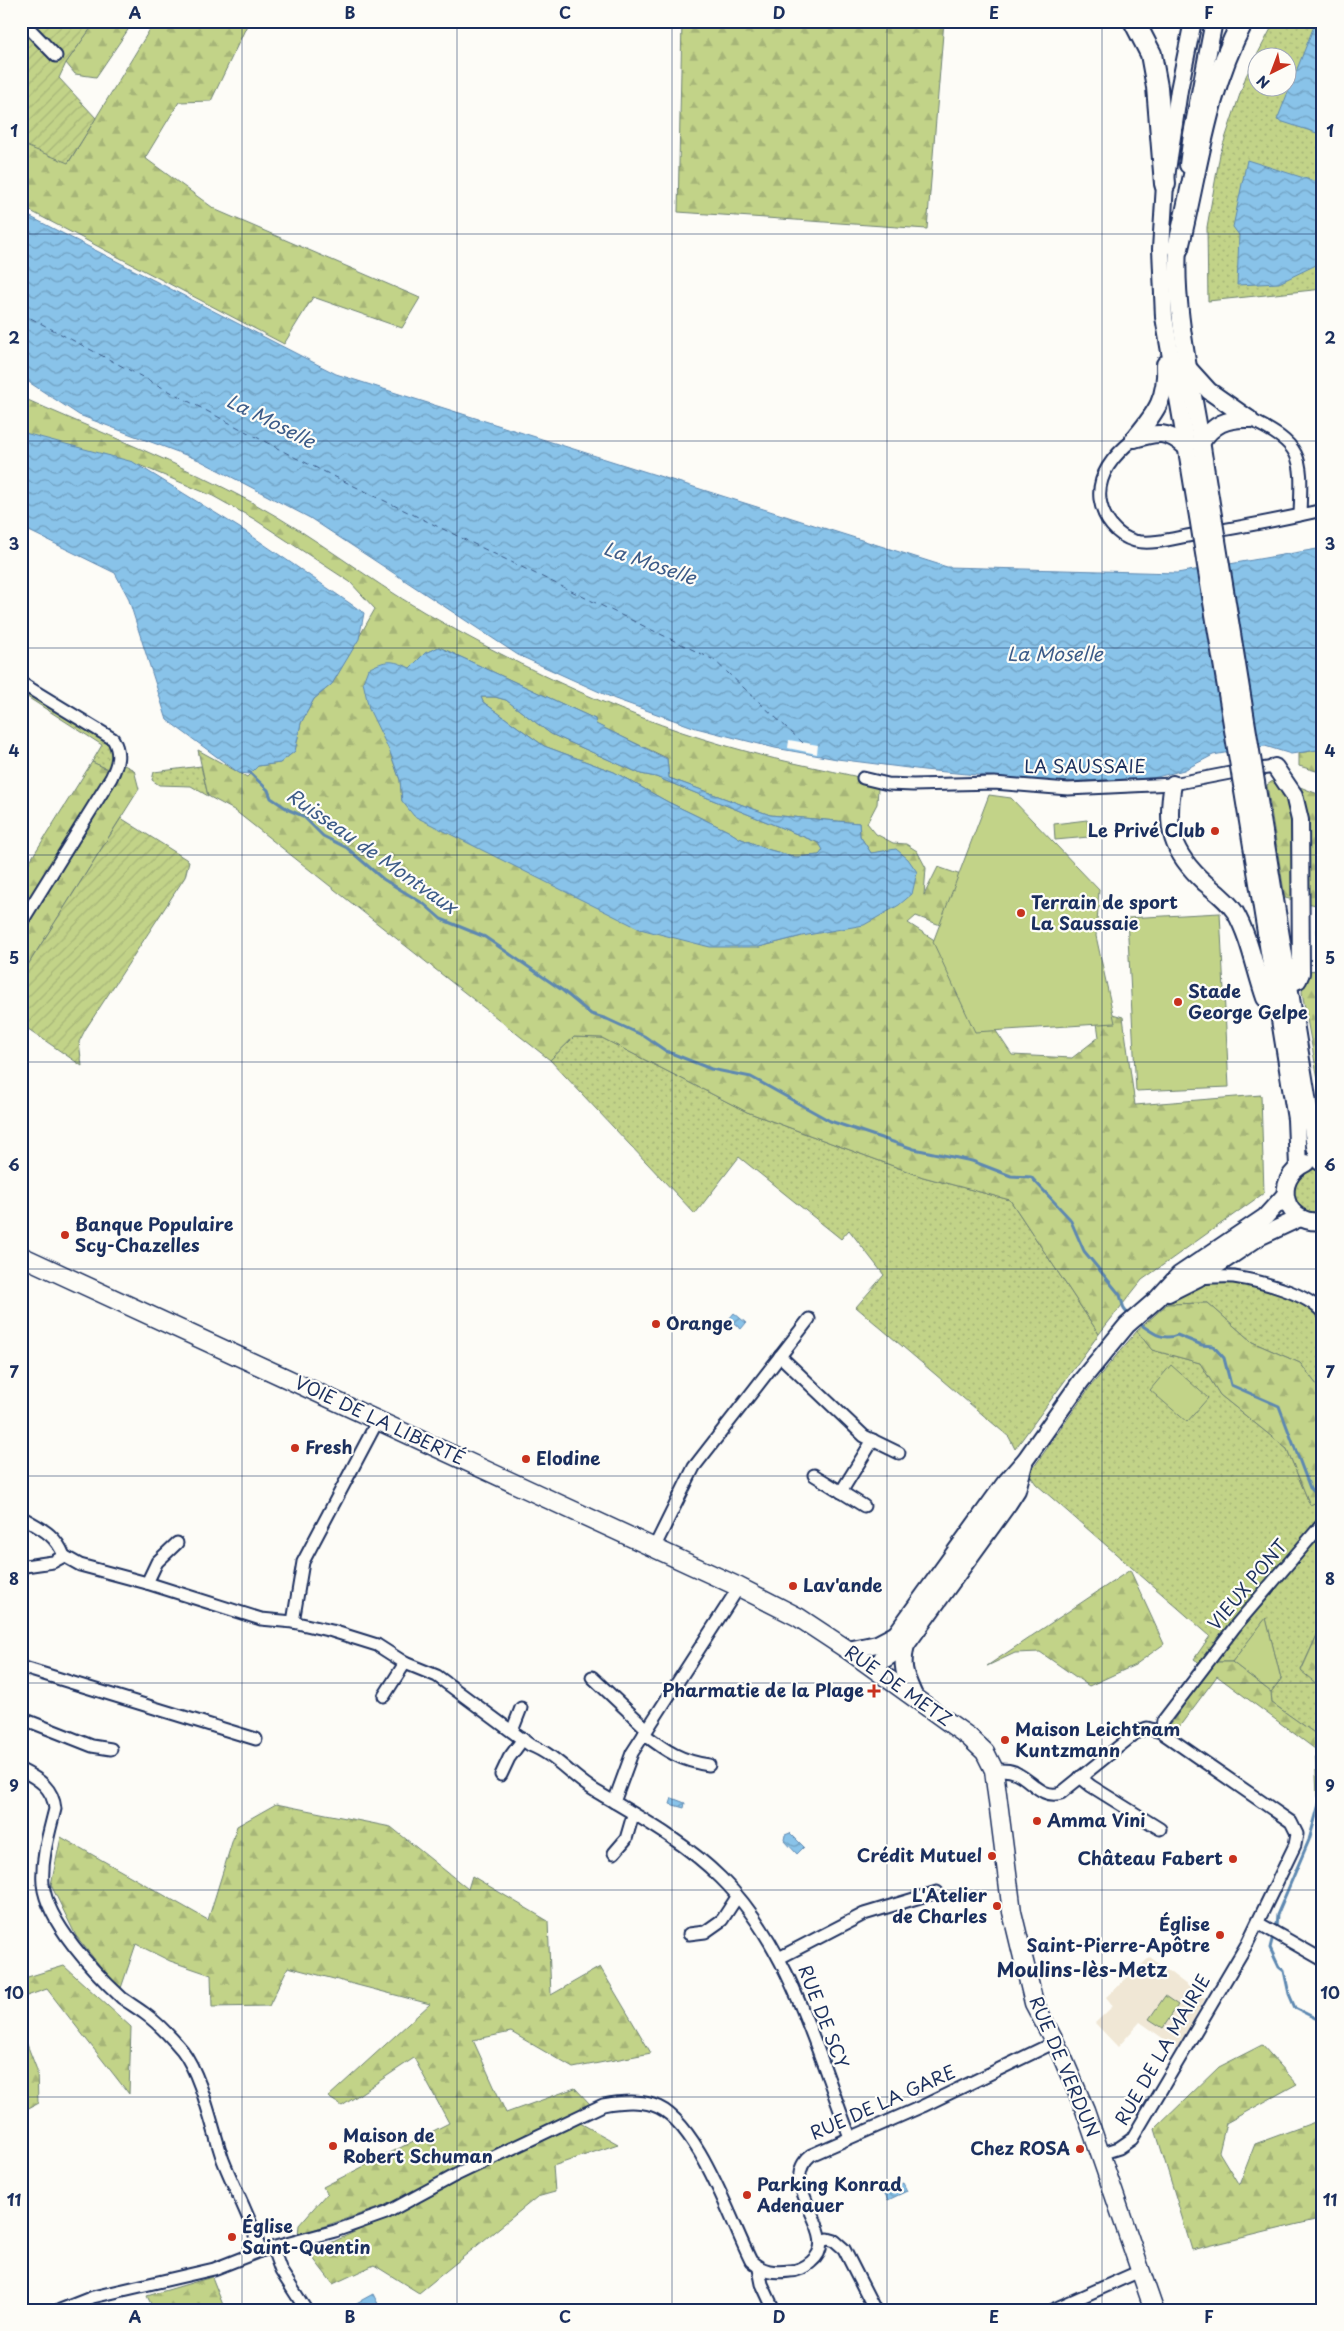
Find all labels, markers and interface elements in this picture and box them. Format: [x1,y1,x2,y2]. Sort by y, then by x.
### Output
text: A [129,0,142,24]
text: B [345,0,356,24]
text: C [559,0,571,24]
text: D [773,0,785,24]
text: E [989,0,999,24]
text: F [1204,0,1214,24]
north arrow [1246,48,1296,98]
text: N [1252,71,1274,94]
text: 1 [10,118,18,142]
text: 1 [1326,118,1334,142]
text: 2 [8,325,20,349]
text: 2 [1324,325,1336,349]
water label: La Moselle [222,386,321,455]
text: 3 [9,531,19,555]
text: 3 [1325,531,1335,555]
water label: La Moselle [600,533,701,591]
water label: La Moselle [1007,639,1104,667]
text: 4 [9,738,20,762]
text: 4 [1325,738,1336,762]
street label: LA SAUSSAIE [1024,752,1146,779]
water label: Ruisseau de Montvaux [282,781,465,921]
place label: Le Privé Club [1088,816,1205,843]
marker: Le Privé Club [1209,825,1221,837]
place label: Terrain de sport La Saussaie [1031,888,1178,936]
marker: Terrain de sport La Saussaie [1015,907,1027,919]
text: 5 [9,945,19,969]
text: 5 [1325,945,1335,969]
place label: Stade George Gelpe [1188,977,1308,1025]
marker: Stade George Gelpe [1172,996,1184,1008]
text: 6 [8,1152,20,1176]
text: 6 [1324,1152,1336,1176]
place label: Banque Populaire Scy-Chazelles [75,1210,234,1258]
marker: Banque Populaire Scy-Chazelles [59,1229,71,1241]
place label: Orange [666,1309,733,1336]
marker: Orange [650,1318,662,1330]
text: 7 [9,1359,19,1383]
text: 7 [1325,1359,1335,1383]
street label: VOIE DE LA LIBERTÉ [291,1368,470,1471]
place label: Fresh [305,1433,353,1460]
marker: Fresh [289,1442,301,1454]
place label: Elodine [536,1444,600,1471]
marker: Elodine [520,1453,532,1465]
street label: VIEUX PONT [1201,1532,1294,1635]
text: 8 [9,1566,19,1590]
text: 8 [1325,1566,1335,1590]
place label: Lav'ande [803,1571,883,1598]
marker: Lav'ande [787,1580,799,1592]
street label: RUE DE METZ [840,1638,958,1732]
place label: Pharmatie de la Plage [662,1676,864,1703]
marker: Pharmatie de la Plage [868,1685,880,1697]
place label: Maison Leichtnam Kuntzmann [1015,1715,1180,1763]
marker: Maison Leichtnam Kuntzmann [999,1734,1011,1746]
text: 9 [9,1773,19,1797]
text: 9 [1325,1773,1335,1797]
place label: Amma Vini [1046,1806,1145,1833]
marker: Amma Vini [1031,1815,1043,1827]
place label: Crédit Mutuel [857,1841,982,1868]
place label: Château Fabert [1078,1844,1223,1871]
marker: Crédit Mutuel [986,1850,998,1862]
marker: Château Fabert [1227,1853,1239,1865]
place label: L'Atelier de Charles [892,1881,988,1929]
marker: L'Atelier de Charles [991,1900,1003,1912]
place label: Église Saint-Pierre-Apôtre [1027,1910,1210,1958]
marker: Église Saint-Pierre-Apôtre [1214,1929,1226,1941]
district label: Moulins-lès-Metz [996,1954,1168,1984]
street label: RUE DE SCY [792,1961,857,2073]
street label: RUE DE LA MAIRIE [1107,1969,1216,2130]
text: 10 [4,1980,24,2004]
text: 10 [1320,1980,1340,2004]
street label: RUE DE VERDUN [1023,1992,1107,2141]
street label: RUE DE LA GARE [805,2057,959,2146]
place label: Maison de Robert Schuman [343,2121,493,2169]
place label: Chez ROSA [970,2134,1070,2161]
marker: Maison de Robert Schuman [327,2140,339,2152]
marker: Chez ROSA [1074,2143,1086,2155]
place label: Parking Konrad Adenauer [756,2170,902,2218]
text: 11 [7,2187,21,2211]
text: 11 [1323,2187,1337,2211]
marker: Parking Konrad Adenauer [741,2189,753,2201]
place label: Église Saint-Quentin [242,2212,371,2260]
marker: Église Saint-Quentin [226,2231,238,2243]
text: A [129,2304,142,2328]
text: B [345,2304,356,2328]
text: C [559,2304,571,2328]
text: D [773,2304,785,2328]
text: E [989,2304,999,2328]
text: F [1204,2304,1214,2328]

